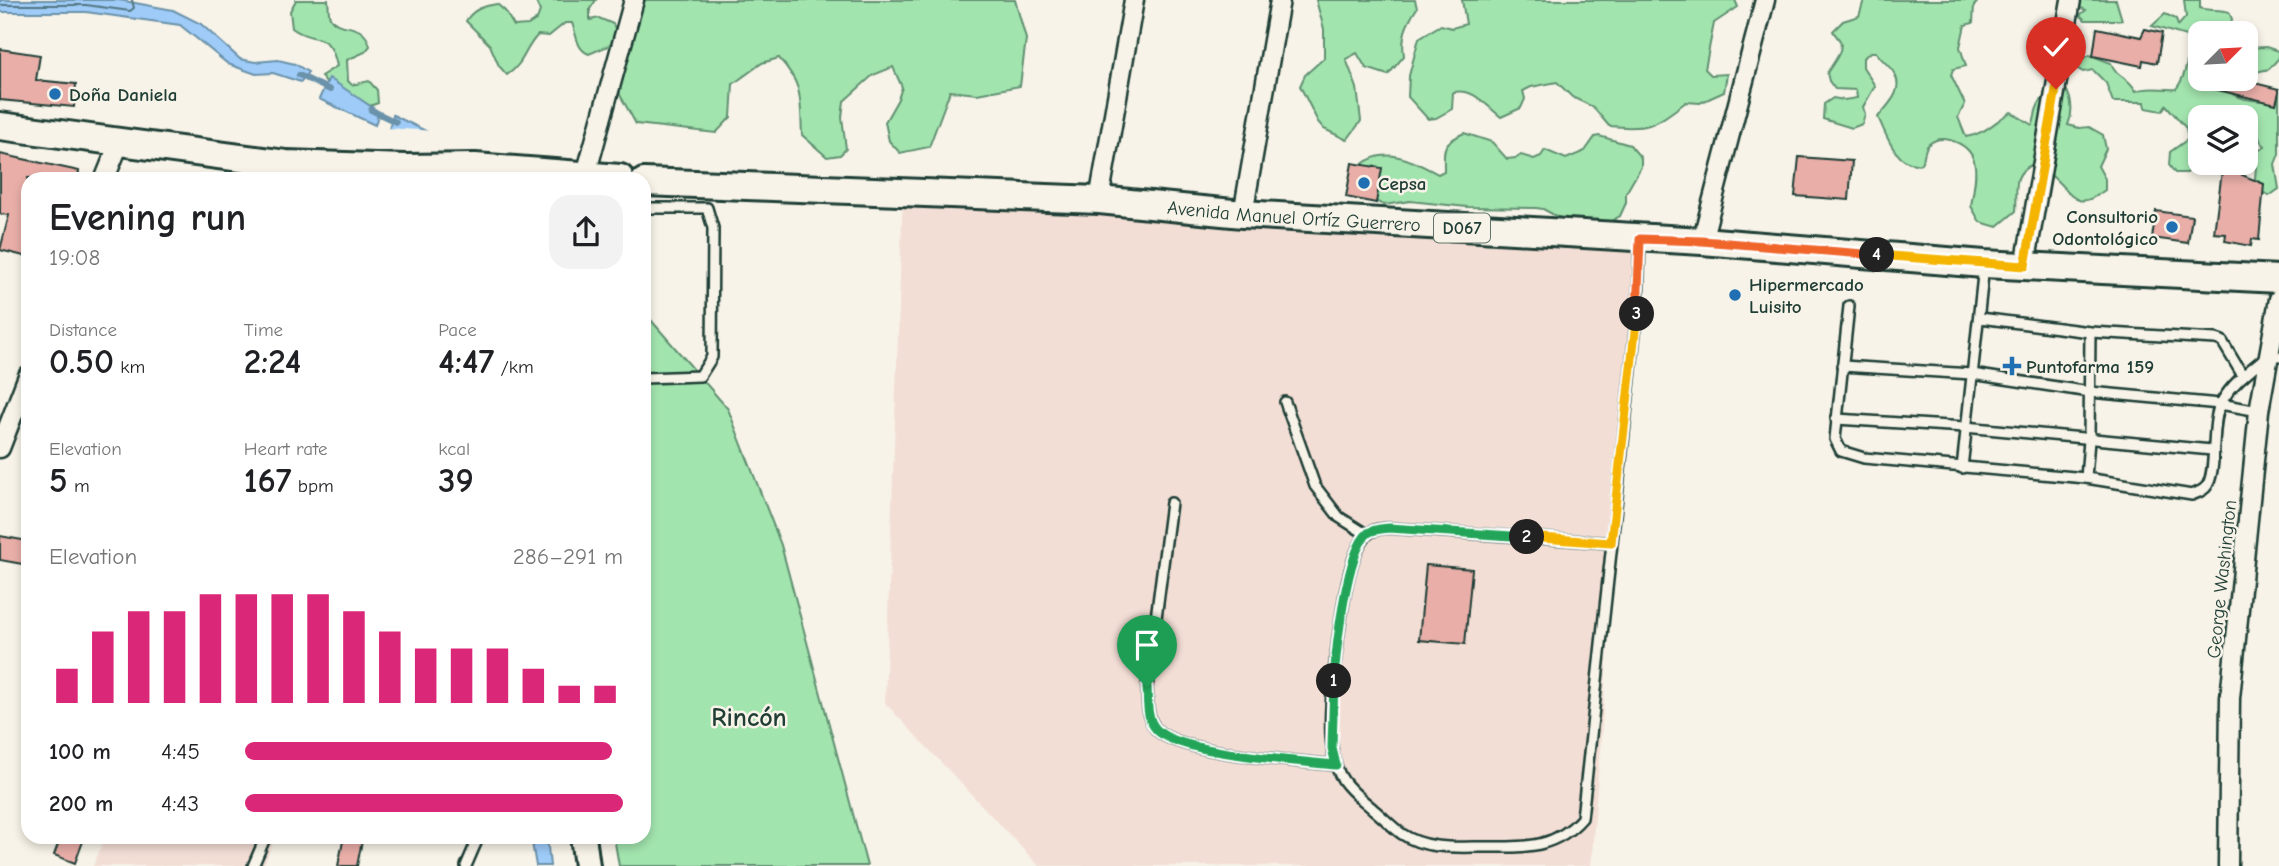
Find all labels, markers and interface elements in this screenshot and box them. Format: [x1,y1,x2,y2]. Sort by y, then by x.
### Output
pin [2026,17,2086,89]
north arrow [2188,21,2258,91]
map controls [2188,21,2258,175]
icon: check [2037,28,2075,66]
place label: Doña Daniela [69,84,177,106]
marker: Doña Daniela [47,86,63,102]
button: layers [2188,105,2258,175]
place label: Cepsa [1378,173,1426,195]
marker: Cepsa [1356,175,1372,191]
button: share [549,195,623,269]
text: Evening run [49,196,246,240]
street label: Avenida Manuel Ortíz Guerrero [1166,197,1421,236]
place label: Consultorio Odontológico [2052,206,2158,250]
road number: D067 [1434,213,1490,242]
marker: Consultorio Odontológico [2164,219,2180,235]
pin: 4 [1860,238,1895,272]
text: 4 [1872,243,1881,265]
text: 19:08 [49,244,100,271]
place label: Hipermercado Luisito [1749,274,1864,318]
marker: Hipermercado Luisito [1727,287,1743,303]
pin: 3 [1620,296,1654,332]
text: 3 [1632,302,1641,324]
text: Distance [49,319,117,341]
text: Time [244,319,283,341]
text: Pace [438,319,477,341]
text: 0.50 [49,341,114,382]
text: 2:24 [244,341,301,382]
text: 4:47 [438,341,494,382]
text: km [114,356,145,378]
text: /km [494,356,534,378]
place label: Puntofarma 159 [2026,356,2154,378]
marker: Puntofarma 159 [2004,358,2020,374]
text: Elevation [49,438,122,460]
text: Heart rate [244,438,327,460]
text: kcal [438,438,470,460]
text: 5 [49,460,68,501]
text: 167 [244,460,291,501]
text: 39 [438,460,474,501]
text: m [68,475,90,497]
text: bpm [291,475,334,497]
street label: George Washington [2203,499,2241,660]
pin: 2 [1510,520,1544,554]
text: 2 [1522,525,1531,547]
text: Elevation [49,543,137,570]
text: 286–291 m [513,543,623,570]
pin [1117,615,1177,687]
icon: arrive [1128,626,1166,664]
pin: 1 [1316,664,1352,698]
text: 1 [1330,669,1337,691]
district label: Rincón [711,703,787,733]
text: 100 m [49,738,111,765]
text: 4:45 [161,738,200,765]
text: 200 m [49,790,113,817]
text: 4:43 [161,790,199,817]

